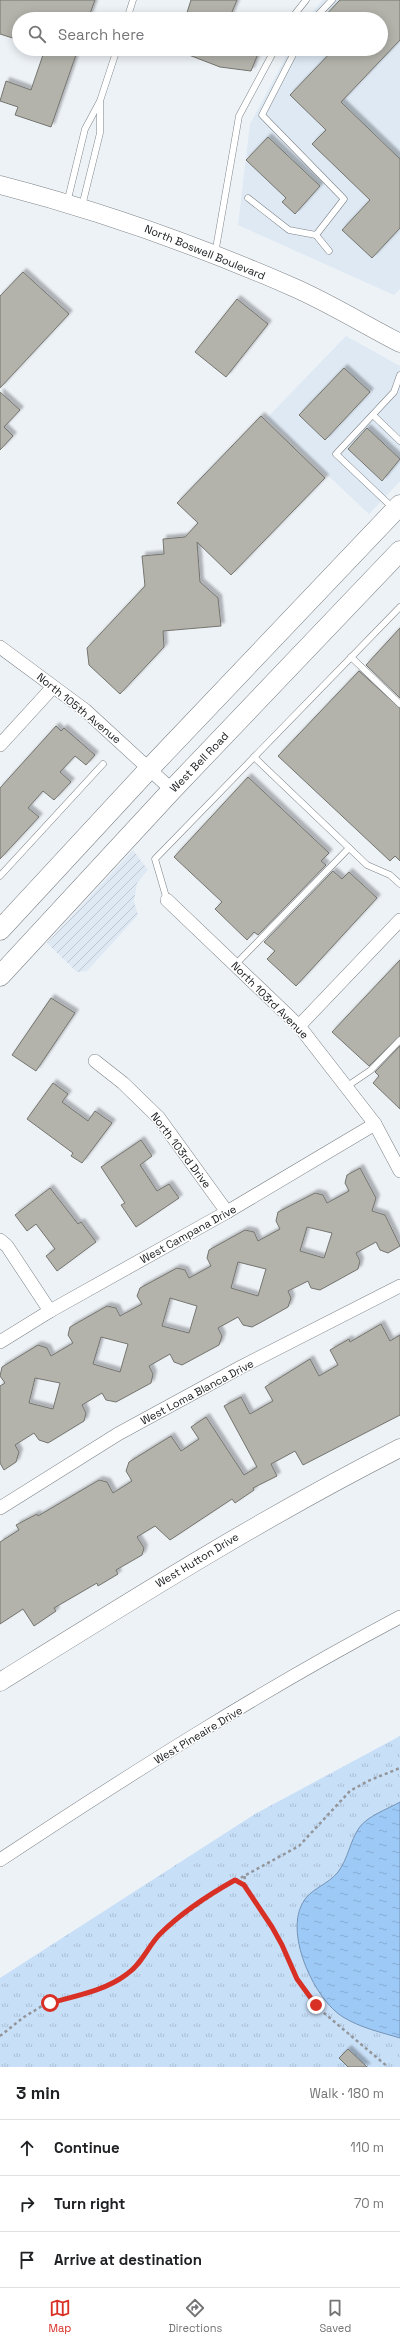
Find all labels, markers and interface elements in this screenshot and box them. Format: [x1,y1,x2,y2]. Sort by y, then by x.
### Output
search box [12,12,388,56]
icon: search [26,23,48,45]
text: Search here [58,25,144,44]
street label: North Boswell Boulevard [143,221,267,283]
street label: North 105th Avenue [34,670,124,746]
street label: West Bell Road [167,729,231,795]
street label: North 103rd Avenue [228,958,312,1042]
street label: North 103rd Drive [148,1109,214,1191]
street label: West Campana Drive [137,1202,239,1266]
street label: West Loma Blanca Drive [138,1356,256,1428]
street label: West Hutton Drive [153,1530,241,1590]
street label: West Pineaire Drive [151,1703,245,1767]
route start [41,1994,59,2012]
route end [307,1996,325,2014]
text: 3 min [16,2082,60,2104]
text: Walk · 180 m [310,2085,384,2102]
icon: ahead [16,2137,38,2159]
text: Continue [54,2138,120,2157]
text: 110 m [350,2139,384,2156]
icon: right [16,2193,38,2215]
text: Turn right [54,2194,125,2213]
text: 70 m [354,2195,384,2212]
icon: arrive [16,2249,38,2271]
text: Arrive at destination [54,2250,202,2269]
tab: Map [49,2297,71,2335]
tab: Directions [168,2297,222,2335]
tab: Saved [319,2297,351,2335]

